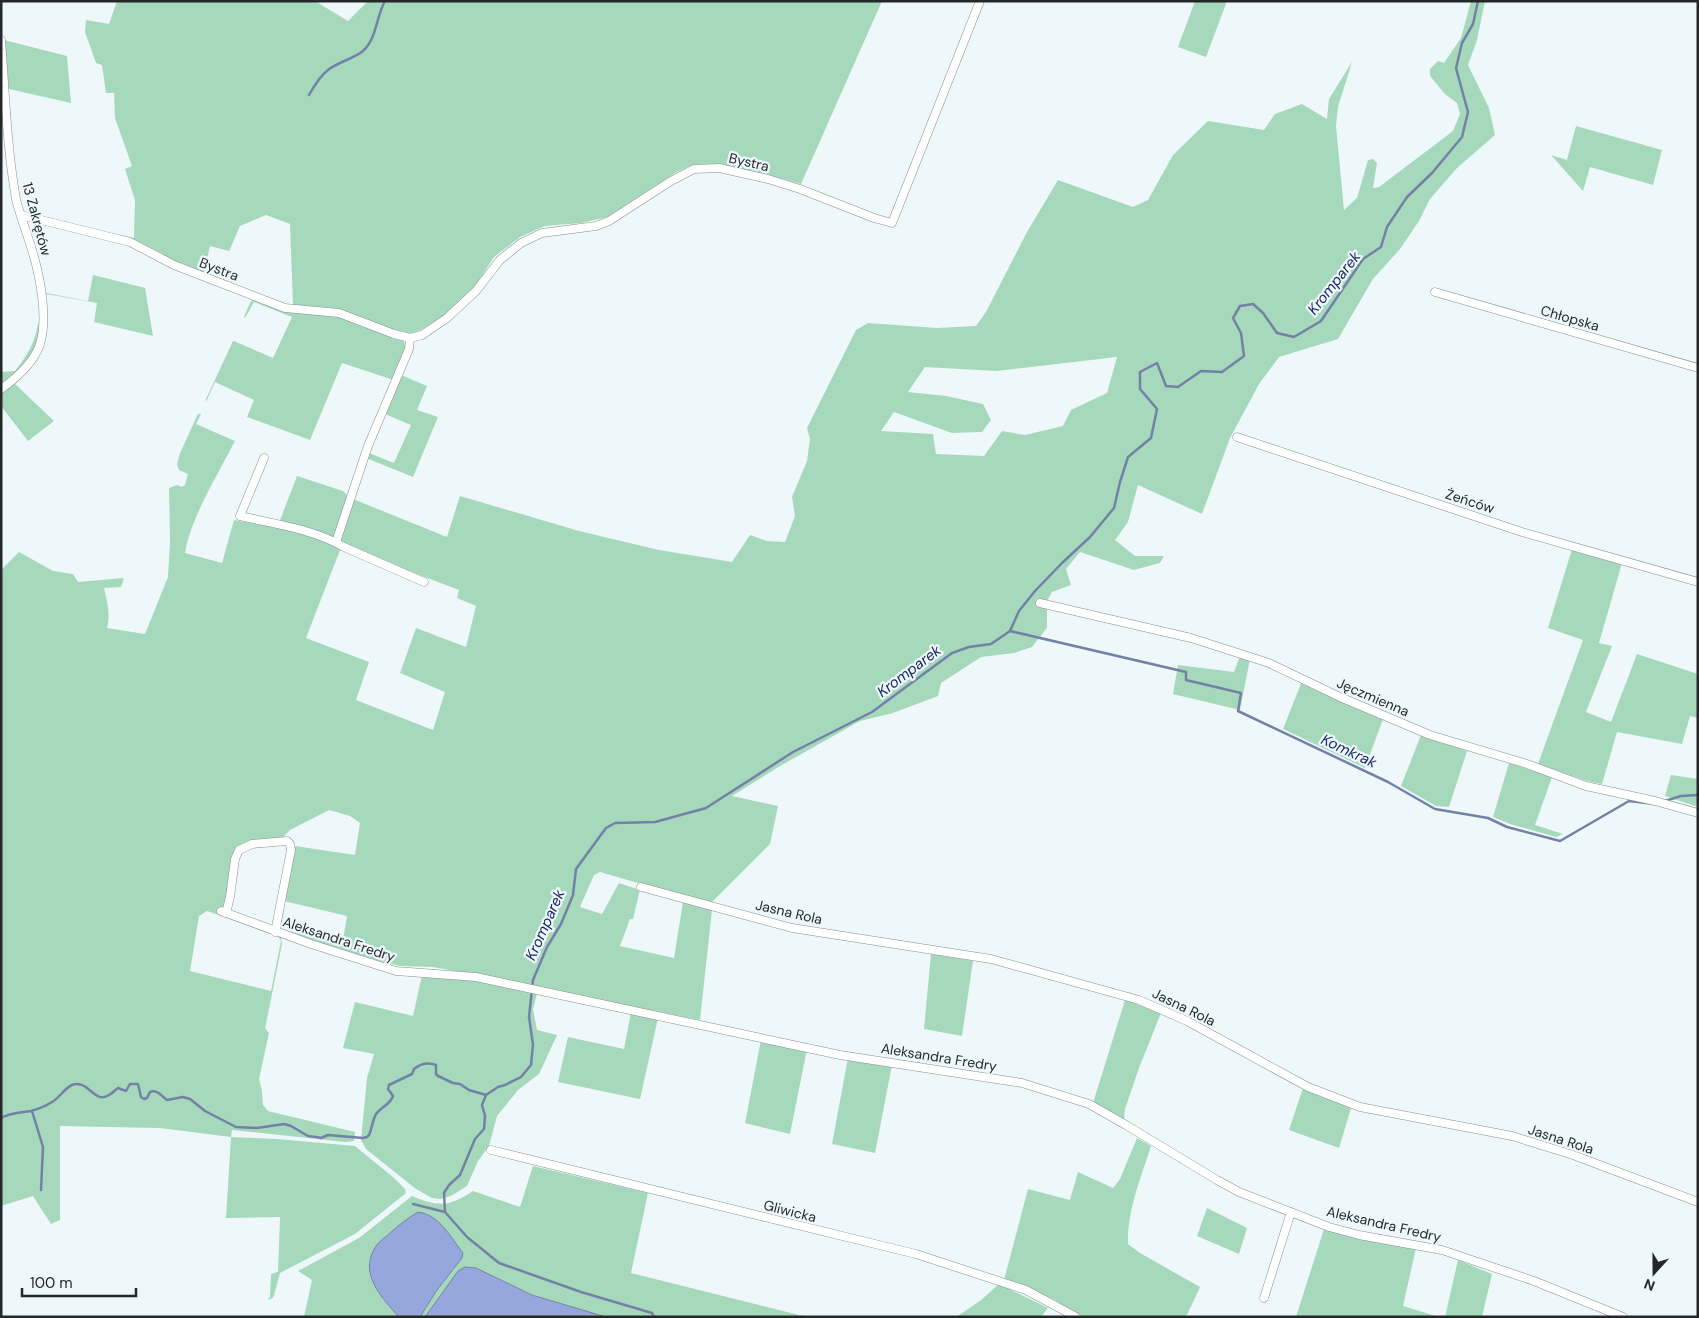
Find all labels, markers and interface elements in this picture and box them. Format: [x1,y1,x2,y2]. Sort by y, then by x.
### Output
street label: Bystra [727,149,771,175]
street label: 13 Zakrętów [19,180,56,258]
water label: Kromparek [1303,247,1365,319]
street label: Bystra [197,253,241,285]
street label: Chłopska [1539,301,1601,335]
street label: Żeńców [1443,485,1497,517]
water label: Kromparek [873,640,945,702]
street label: Jęczmienna [1334,674,1412,720]
water label: Komkrak [1318,729,1380,773]
water label: Kromparek [521,886,570,964]
street label: Jasna Rola [754,896,824,928]
street label: Aleksandra Fredry [281,912,398,966]
street label: Jasna Rola [1150,984,1218,1030]
street label: Aleksandra Fredry [880,1039,998,1075]
street label: Jasna Rola [1526,1120,1596,1158]
street label: Gliwicka [762,1196,818,1226]
street label: Aleksandra Fredry [1325,1202,1443,1246]
north arrow [1629,1248,1679,1298]
scale bar [22,1266,136,1298]
text: 100 m [30,1273,73,1293]
text: N [1641,1275,1657,1295]

